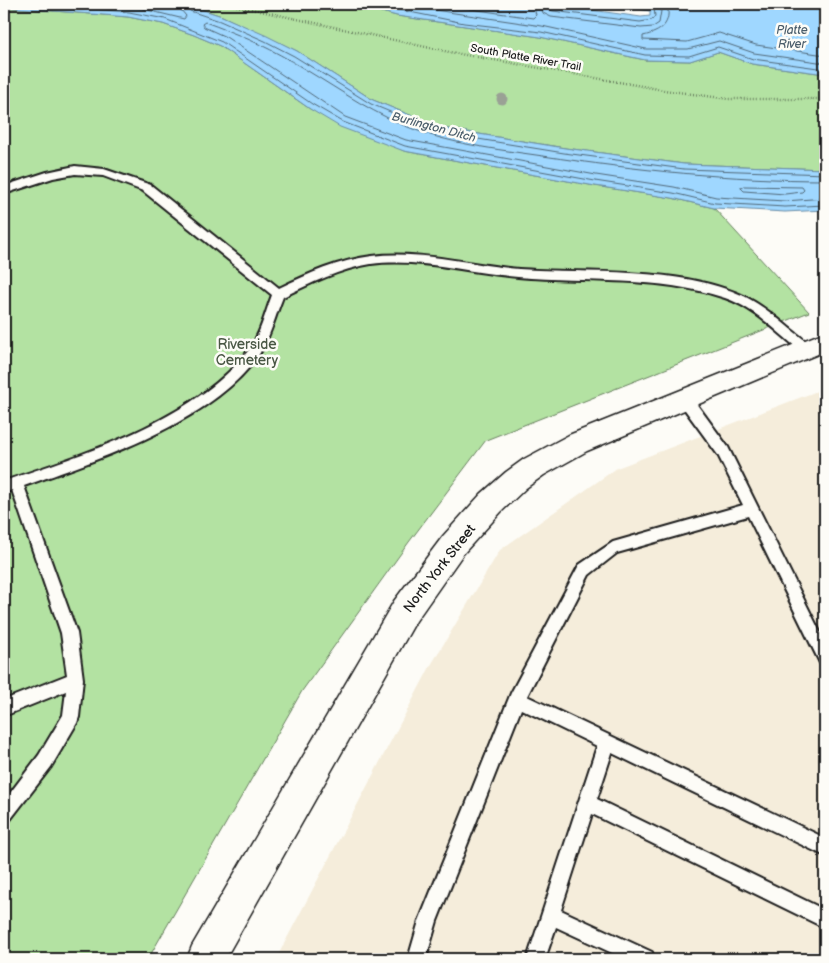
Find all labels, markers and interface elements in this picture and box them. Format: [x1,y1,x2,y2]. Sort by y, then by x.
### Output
water label: Platte River [776,23,808,52]
street label: South Platte River Trail [470,41,582,74]
water label: Burlington Ditch [390,109,478,146]
park label: Riverside Cemetery [216,336,279,369]
street label: North York Street [400,520,480,616]

